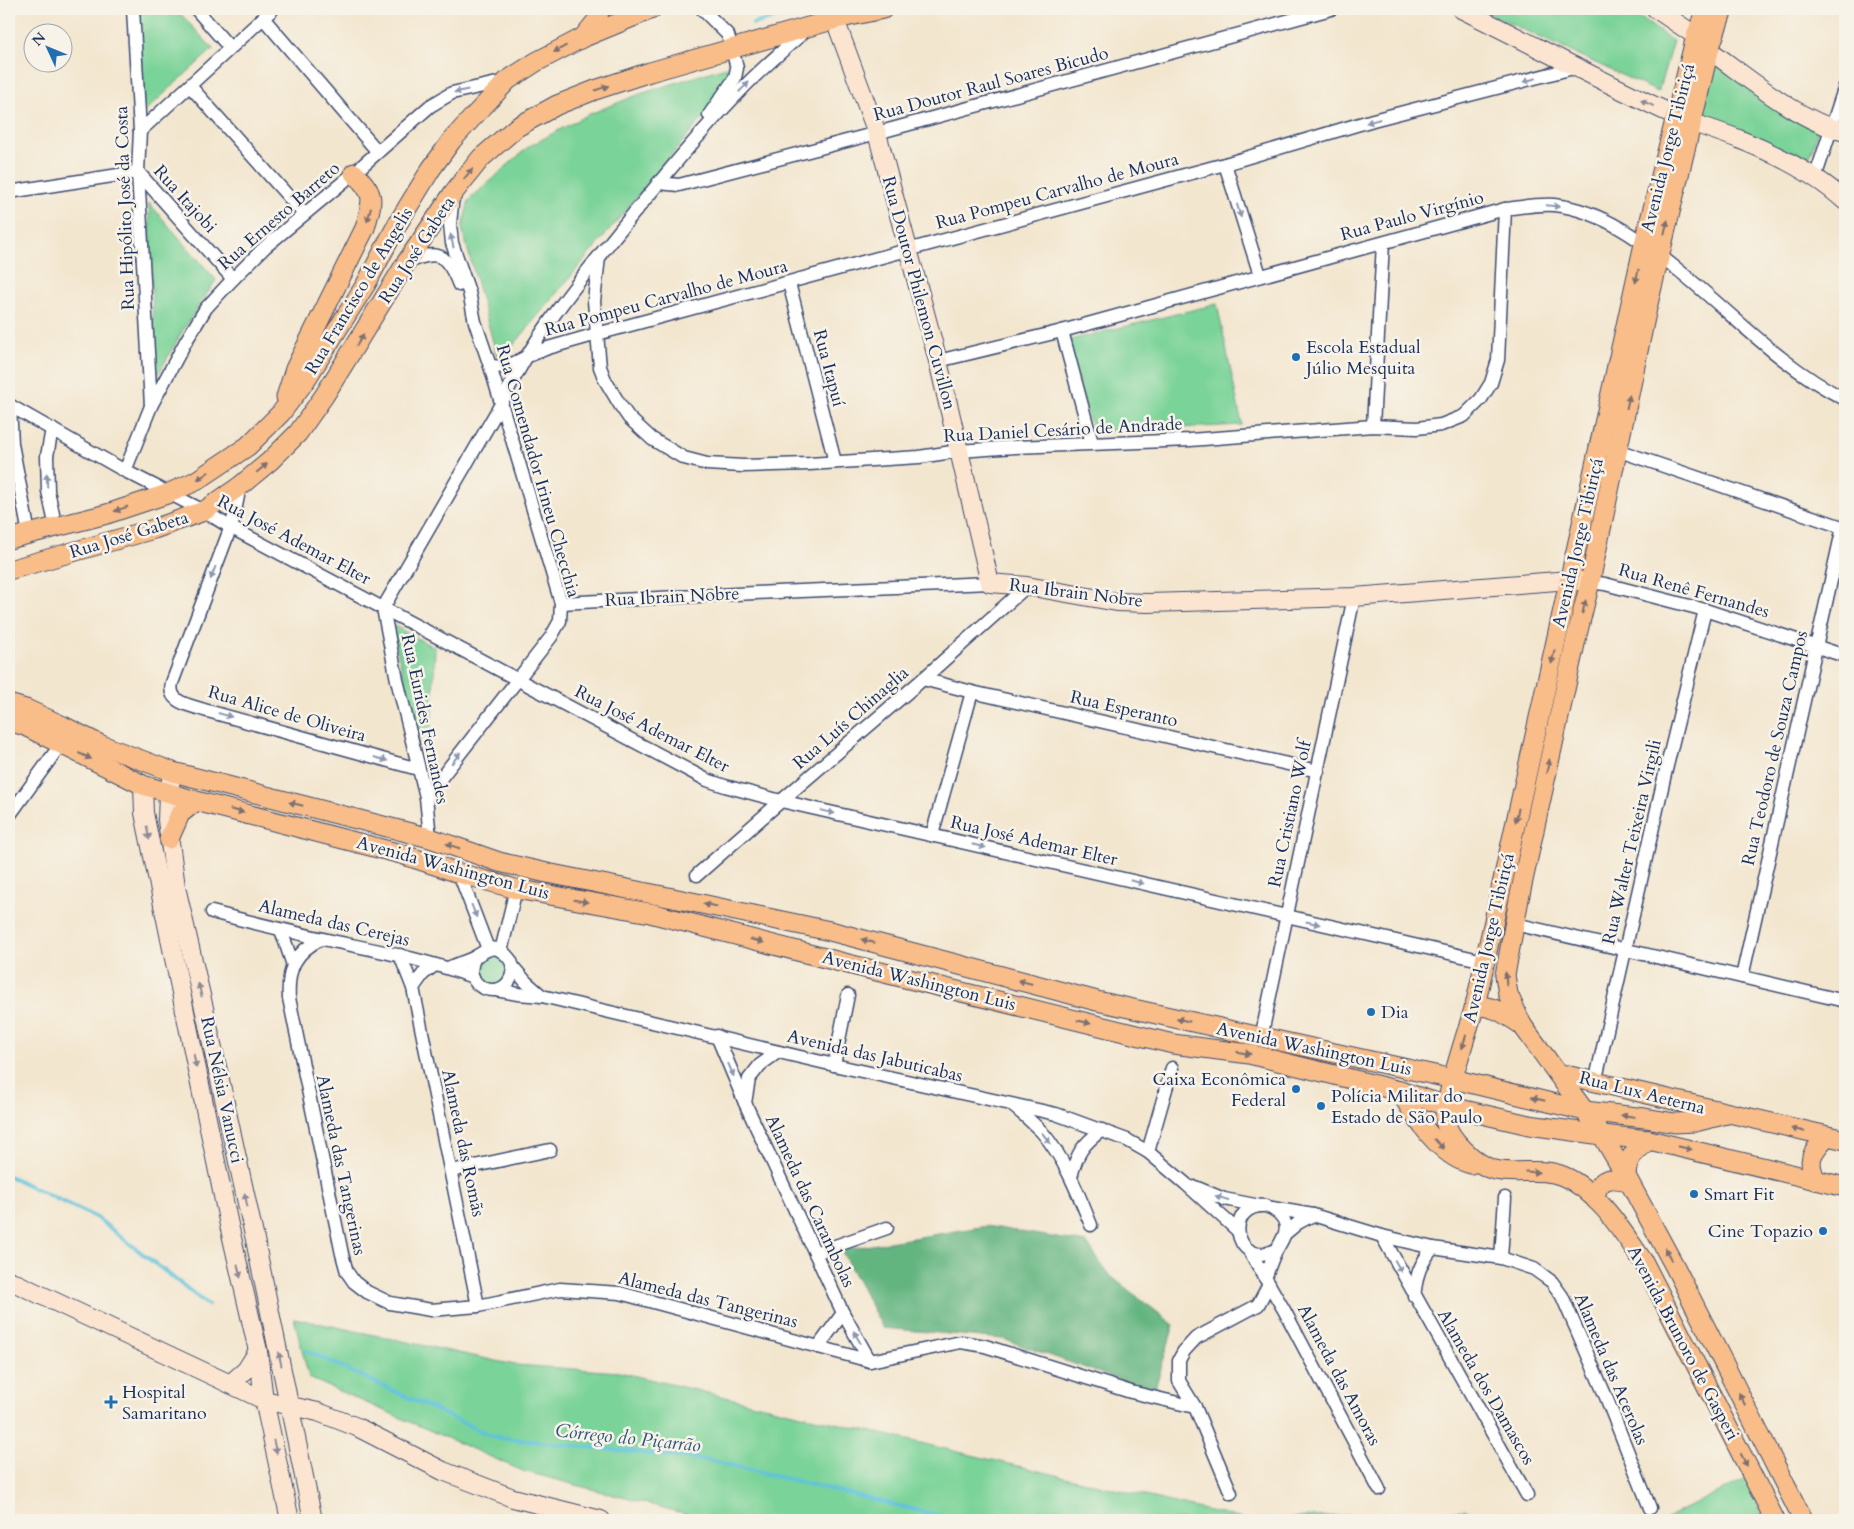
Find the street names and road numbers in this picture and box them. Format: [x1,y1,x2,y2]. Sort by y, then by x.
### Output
street label: Rua Doutor Raul Soares Bicudo [871,40,1112,127]
street label: Avenida Jorge Tibiriçá [1635,61,1701,235]
street label: Rua Hipólito José da Costa [109,105,141,311]
street label: Rua Pompeu Carvalho de Moura [933,146,1181,235]
street label: Rua Ernesto Barreto [213,156,346,276]
street label: Rua Itajobi [148,159,222,239]
street label: Rua Doutor Philemon Cuvillon [876,173,962,414]
street label: Rua Paulo Virgínio [1338,185,1487,247]
street label: Rua José Gabeta [373,191,461,308]
street label: Rua Francisco de Angelis [299,203,419,379]
street label: Rua Pompeu Carvalho de Moura [542,253,790,342]
street label: Rua Itapuí [807,327,851,409]
street label: Rua Comendador Irineu Checchia [490,342,586,601]
street label: Rua Daniel Cesário de Andrade [943,411,1183,449]
street label: Avenida Jorge Tibiriçá [1546,455,1610,630]
street label: Rua José Ademar Elter [213,489,376,591]
street label: Rua José Gabeta [66,505,192,565]
street label: Rua Renê Fernandes [1616,558,1772,624]
street label: Rua Ibrain Nobre [1008,572,1144,614]
street label: Rua Ibrain Nobre [604,581,740,613]
street label: Rua Teodoro de Souza Campos [1736,628,1814,868]
street label: Rua Eurides Fernandes [395,632,455,806]
street label: Rua Luís Chinaglia [788,661,914,775]
street label: Rua José Ademar Elter [570,679,734,779]
street label: Rua Alice de Oliveira [205,680,369,749]
street label: Rua Esperanto [1068,684,1181,734]
street label: Rua Cristiano Wolf [1262,735,1318,890]
street label: Rua Walter Teixeira Virgili [1596,737,1668,947]
street label: Rua José Ademar Elter [948,810,1120,872]
street label: Avenida Washington Luis [354,830,552,906]
street label: Avenida Jorge Tibiriçá [1457,850,1521,1025]
street label: Alameda das Cerejas [256,893,412,953]
street label: Avenida Washington Luis [820,945,1018,1017]
street label: Rua Nélsia Vanucci [194,1014,250,1166]
street label: Avenida Washington Luis [1214,1016,1414,1082]
street label: Avenida das Jabuticabas [785,1024,965,1088]
street label: Rua Lux Aeterna [1576,1065,1708,1121]
street label: Alameda das Romãs [435,1067,491,1219]
street label: Alameda das Tangerinas [310,1072,372,1258]
street label: Alameda das Carambolas [759,1111,861,1291]
street label: Avenida Brunoro de Gasperi [1621,1241,1745,1445]
street label: Alameda das Tangerinas [616,1266,800,1334]
street label: Alameda das Acerolas [1568,1289,1654,1449]
street label: Alameda das Amoras [1291,1300,1387,1450]
street label: Alameda dos Damascos [1431,1304,1541,1470]

